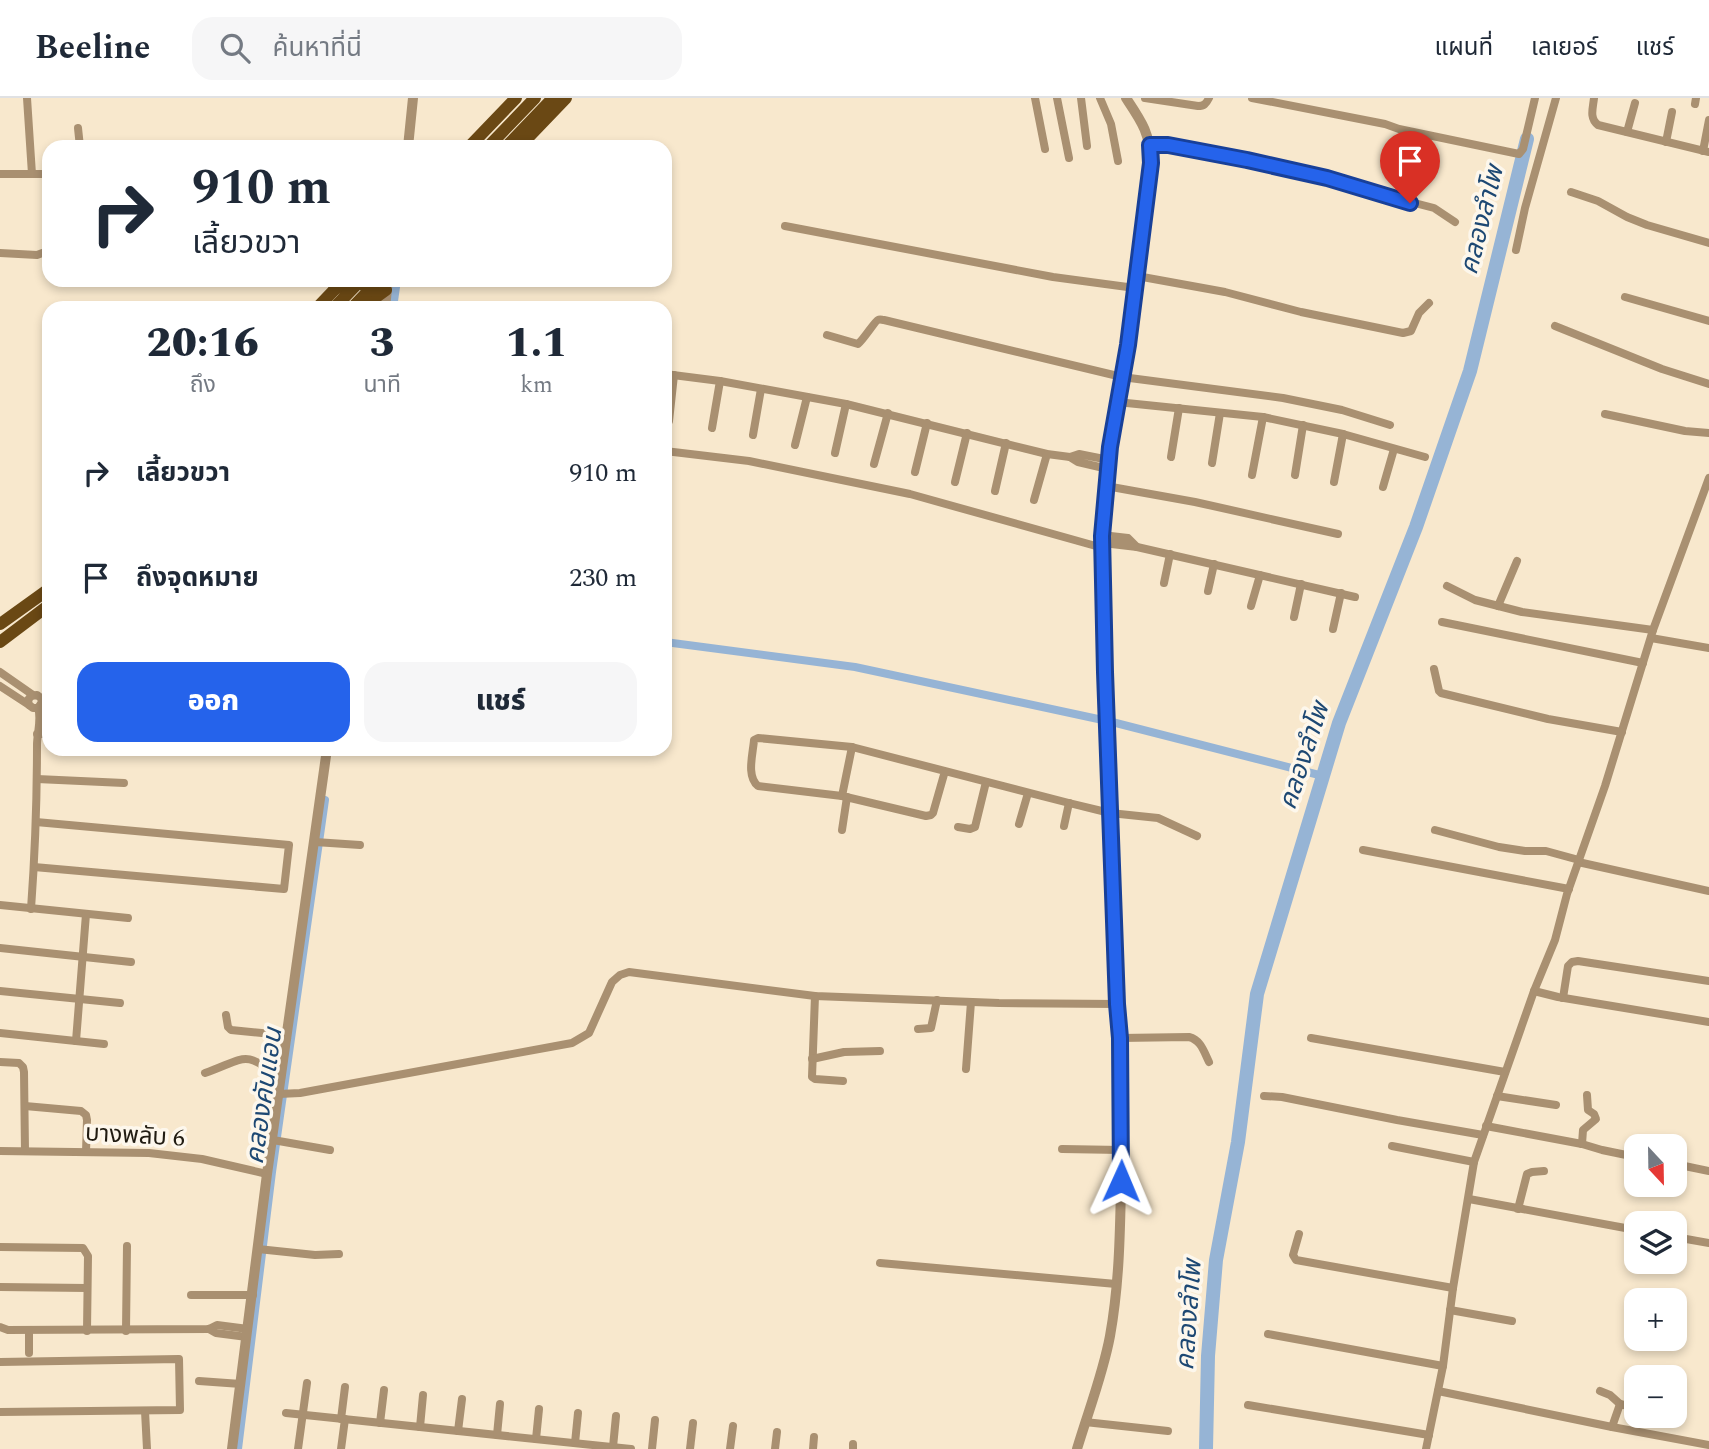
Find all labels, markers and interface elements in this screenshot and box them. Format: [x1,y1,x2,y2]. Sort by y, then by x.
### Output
search box [192,17,682,80]
text: Beeline [35,23,150,73]
text: ค้นหาที่นี่ [272,28,362,68]
icon: search [216,29,254,67]
text: แผนที่ [1435,30,1493,66]
text: เลเยอร์ [1531,30,1598,66]
text: แชร์ [1636,30,1674,66]
pin [1380,131,1440,203]
icon: arrive [1391,142,1429,180]
text: 910 m [192,151,331,226]
water label: คลองลำโพ [1449,159,1516,279]
icon: right [77,168,168,259]
text: เลี้ยวขวา [192,219,300,268]
text: 20:16 [146,312,259,375]
text: 3 [370,312,395,375]
text: 1.1 [505,312,568,375]
text: ถึง [190,368,216,403]
text: นาที [363,368,401,403]
text: km [520,368,553,403]
text: เลี้ยวขวา [136,453,230,493]
text: 910 m [569,453,637,493]
icon: right [77,454,115,492]
text: ถึงจุดหมาย [136,558,259,598]
text: 230 m [569,558,637,598]
icon: arrive [77,559,115,597]
button: ออก [77,662,350,742]
button: แชร์ [364,662,637,742]
water label: คลองลำโพ [1268,694,1341,815]
water label: คลองคันแอน [235,1023,294,1167]
street label: บางพลับ 6 [84,1115,186,1157]
north arrow [1624,1134,1687,1197]
map controls [1624,1134,1687,1428]
position arrow [1084,1144,1158,1218]
button: layers [1624,1211,1687,1274]
water label: คลองลำโพ [1165,1255,1213,1372]
button: + [1624,1288,1687,1351]
button: − [1624,1365,1687,1428]

